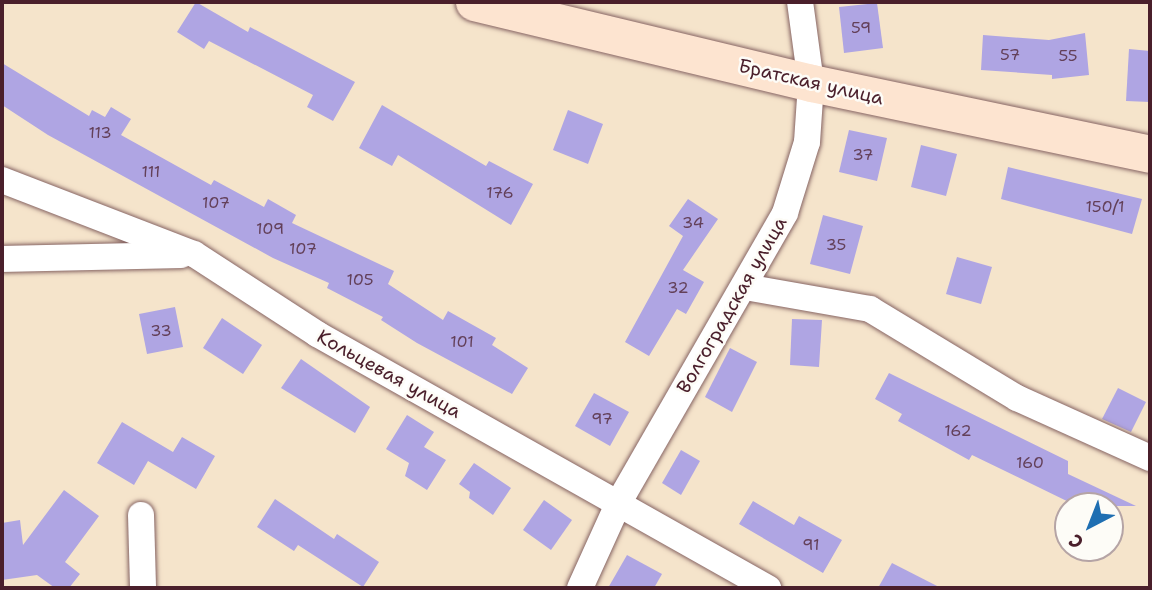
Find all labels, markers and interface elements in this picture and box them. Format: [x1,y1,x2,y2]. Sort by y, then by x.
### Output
house number: 59 [851,18,871,38]
house number: 57 [1000,45,1020,65]
house number: 55 [1058,46,1078,66]
street label: Братская улица [736,54,886,110]
house number: 113 [88,123,112,143]
house number: 37 [852,145,874,165]
house number: 111 [142,162,160,182]
house number: 176 [486,183,514,203]
house number: 107 [202,193,230,213]
house number: 150/1 [1085,197,1125,217]
street label: Волгоградская улица [672,213,792,397]
house number: 34 [682,213,704,233]
house number: 109 [256,219,284,239]
house number: 35 [826,235,846,255]
house number: 107 [289,239,317,259]
house number: 105 [346,270,374,290]
house number: 32 [667,278,689,298]
house number: 33 [150,321,172,341]
street label: Кольцевая улица [313,325,465,423]
house number: 101 [450,332,474,352]
house number: 97 [591,409,613,429]
house number: 162 [944,421,972,441]
house number: 160 [1016,453,1044,473]
north arrow [1054,492,1124,562]
text: С [1063,528,1089,555]
house number: 91 [802,535,820,555]

